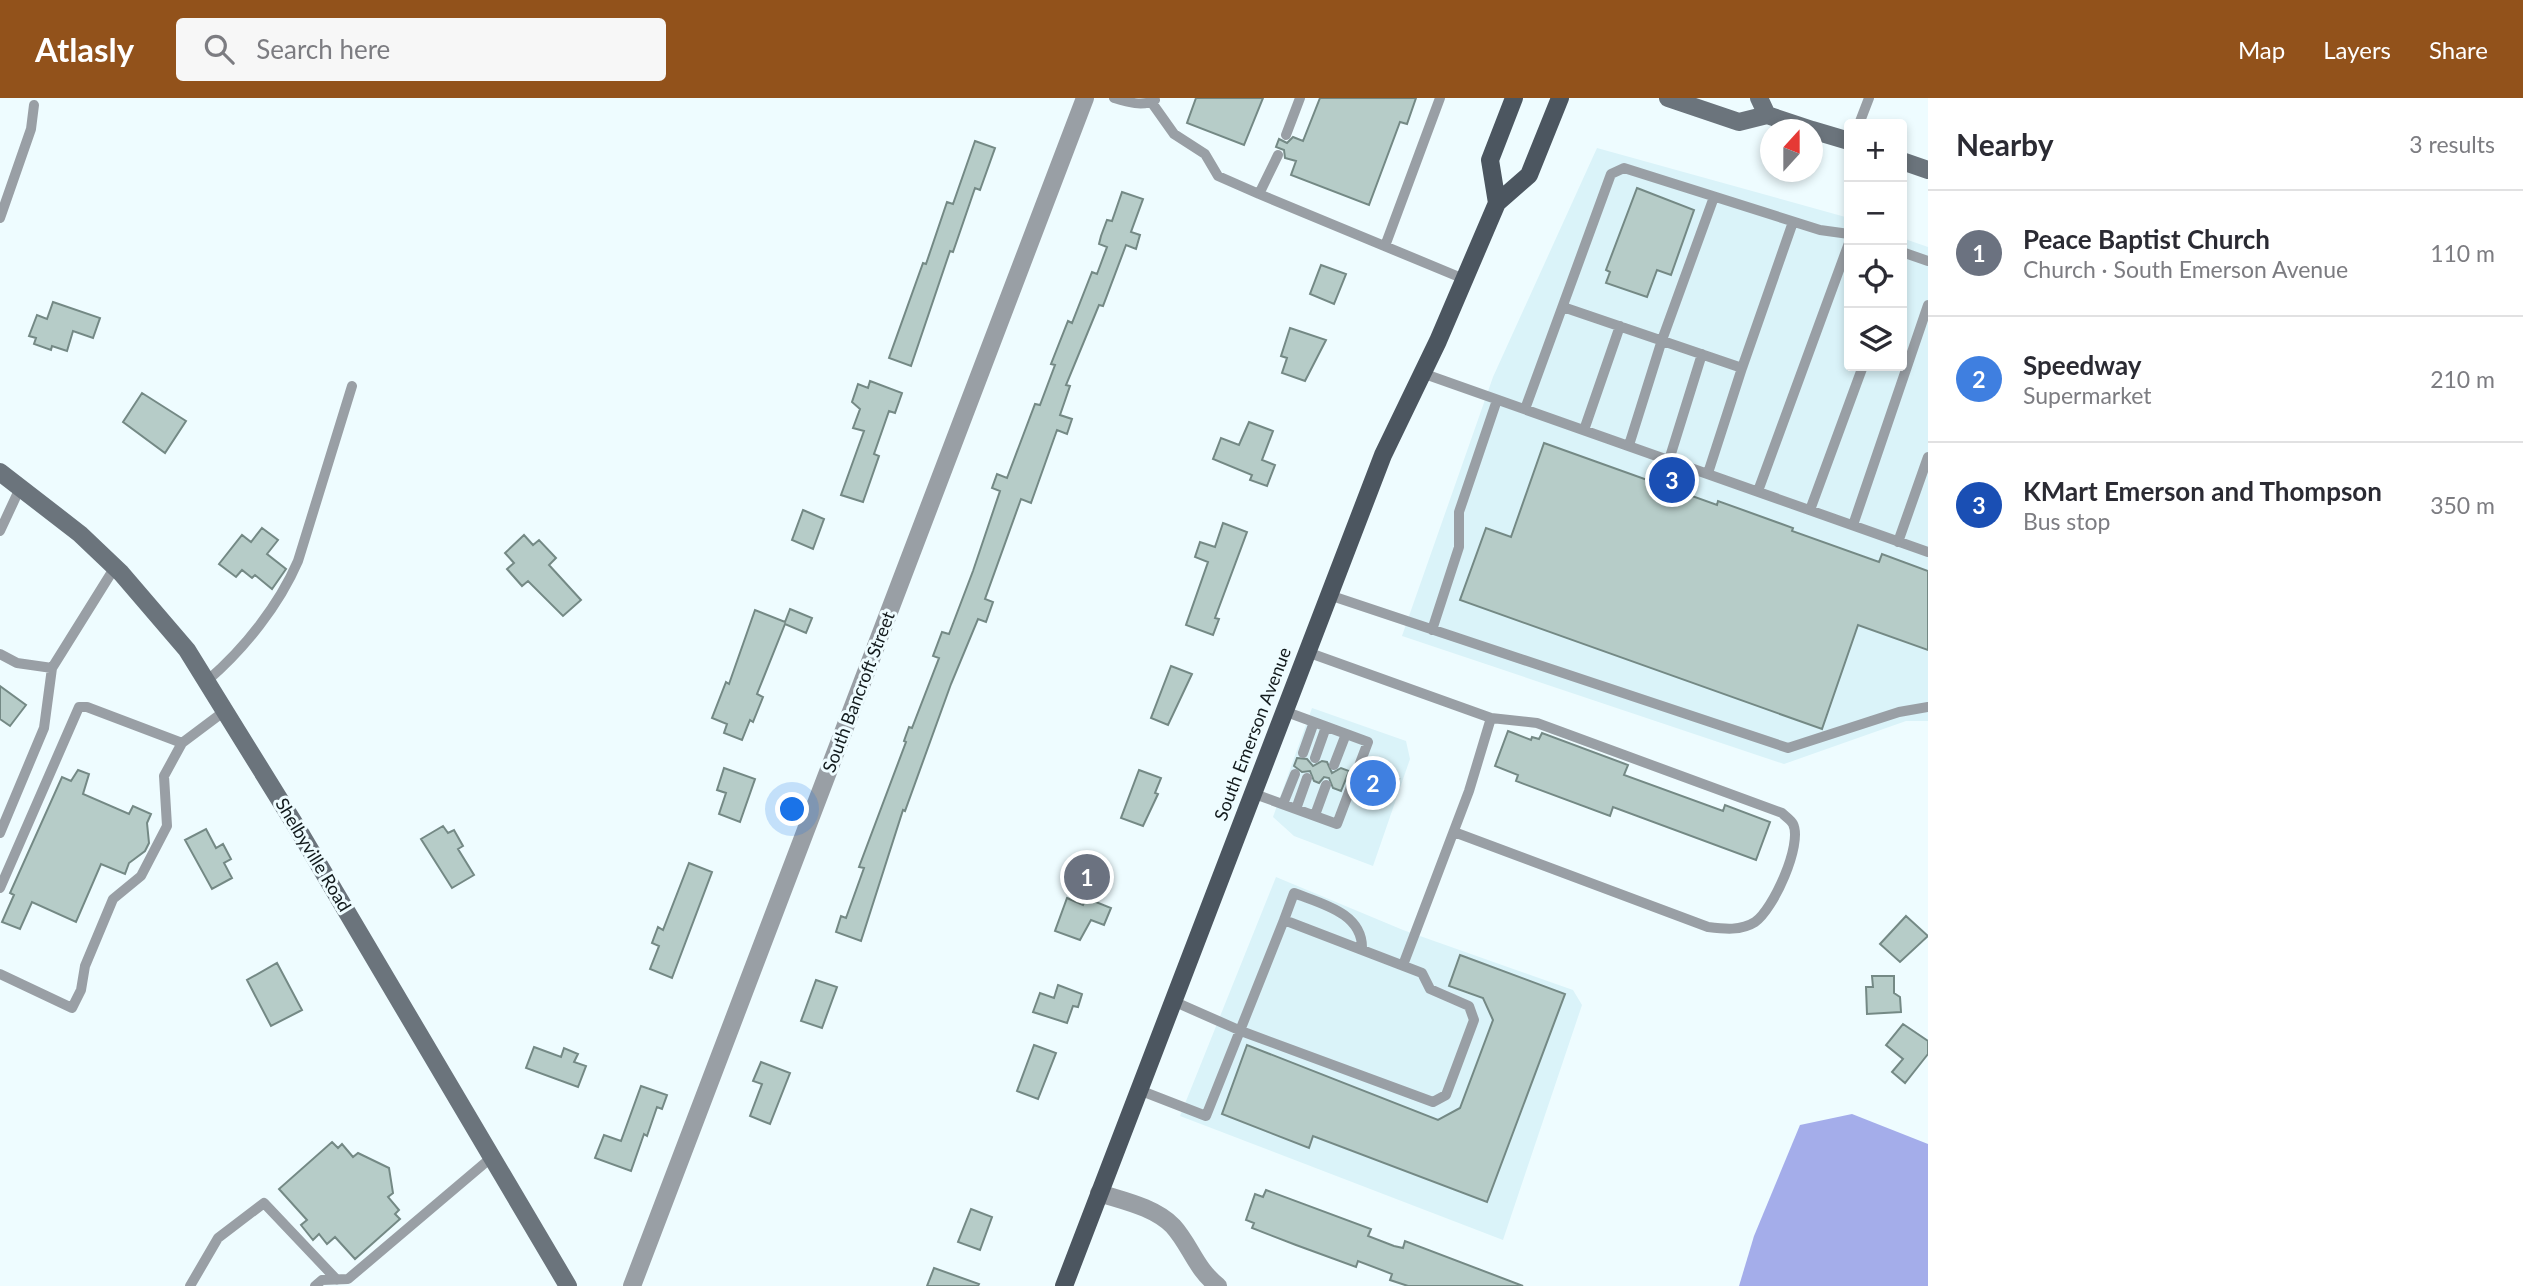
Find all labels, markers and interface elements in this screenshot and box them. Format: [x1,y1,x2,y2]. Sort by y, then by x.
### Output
search box [176,18,666,81]
text: Atlasly [35,29,134,69]
icon: search [200,30,238,68]
text: Search here [256,33,390,65]
text: Map [2238,35,2285,64]
text: Layers [2323,35,2391,64]
text: Share [2429,35,2488,64]
north arrow [1760,119,1823,182]
map controls [1844,119,1907,371]
button: + [1844,119,1907,182]
text: Nearby [1956,126,2054,162]
text: 3 results [2409,130,2495,158]
button: − [1844,182,1907,245]
text: Peace Baptist Church [2023,223,2270,255]
text: 1 [1972,239,1986,267]
text: 110 m [2430,239,2495,267]
button: locate [1844,245,1907,308]
text: Church · South Emerson Avenue [2023,255,2348,283]
button: layers [1844,308,1907,371]
text: Speedway [2023,349,2142,381]
text: 2 [1972,365,1986,393]
text: 210 m [2430,365,2495,393]
text: Supermarket [2023,381,2152,409]
pin: 3 [1649,454,1695,506]
text: KMart Emerson and Thompson [2023,475,2382,507]
text: 3 [1972,491,1986,519]
text: 350 m [2430,491,2495,519]
text: Bus stop [2023,507,2110,535]
street label: South Bancroft Street [817,608,899,775]
street label: South Emerson Avenue [1209,644,1295,823]
pin: 2 [1350,757,1396,809]
your location [775,792,809,826]
street label: Shelbyville Road [271,794,356,915]
pin: 1 [1064,851,1110,903]

